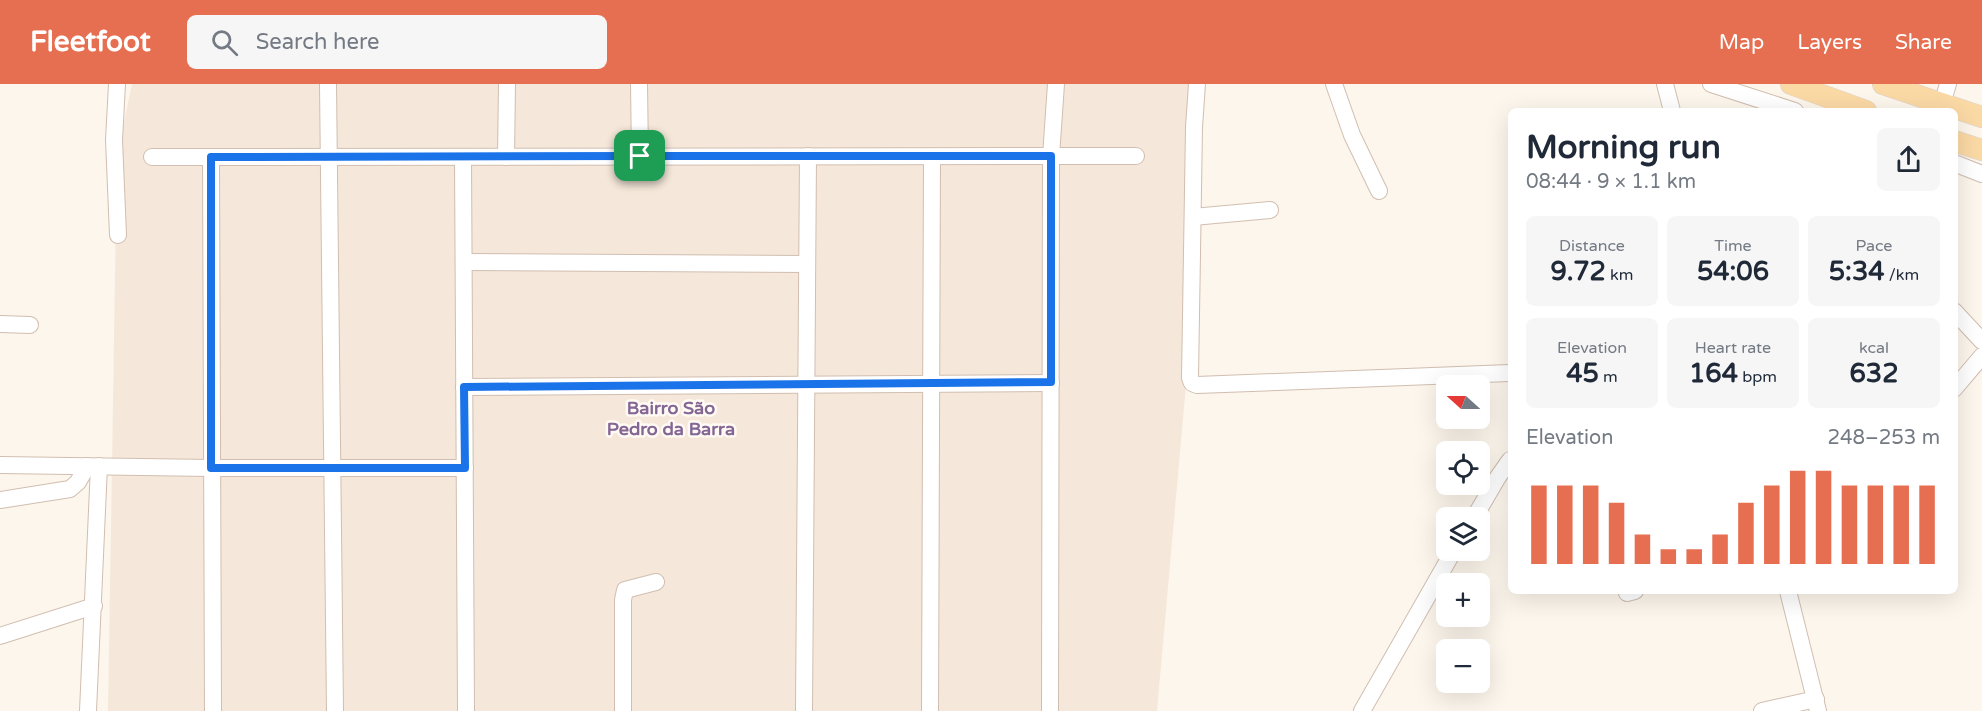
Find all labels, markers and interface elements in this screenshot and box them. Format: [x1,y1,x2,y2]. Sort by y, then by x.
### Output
search box [187,15,607,69]
text: Fleetfoot [30,25,151,59]
icon: search [208,26,241,59]
text: Search here [256,29,379,55]
text: Map [1719,30,1764,55]
text: Layers [1797,30,1862,55]
text: Share [1895,30,1952,55]
text: Morning run [1526,128,1721,167]
button: share [1877,128,1940,191]
pin [614,130,665,181]
icon: arrive [623,139,656,172]
text: 08:44 · 9 × 1.1 km [1526,170,1696,194]
text: Distance [1559,236,1625,256]
text: Time [1714,236,1752,256]
text: Pace [1856,236,1892,256]
text: 9.72 [1550,256,1606,287]
text: 54:06 [1697,256,1769,287]
text: 5:34 [1829,256,1885,287]
text: km [1606,265,1634,285]
text: /km [1885,265,1919,285]
text: Elevation [1557,338,1627,358]
text: Heart rate [1695,338,1771,358]
text: kcal [1859,338,1889,358]
text: 45 [1566,358,1599,389]
text: 164 [1689,358,1738,389]
text: 632 [1850,358,1898,389]
text: m [1599,367,1618,387]
text: bpm [1738,367,1777,387]
north arrow [1436,375,1490,429]
map controls [1436,375,1490,693]
district label: Bairro São Pedro da Barra [607,397,735,440]
text: Elevation [1526,426,1613,450]
text: 248–253 m [1827,426,1940,450]
button: locate [1436,441,1490,495]
button: layers [1436,507,1490,561]
button: + [1436,573,1490,627]
button: − [1436,639,1490,693]

